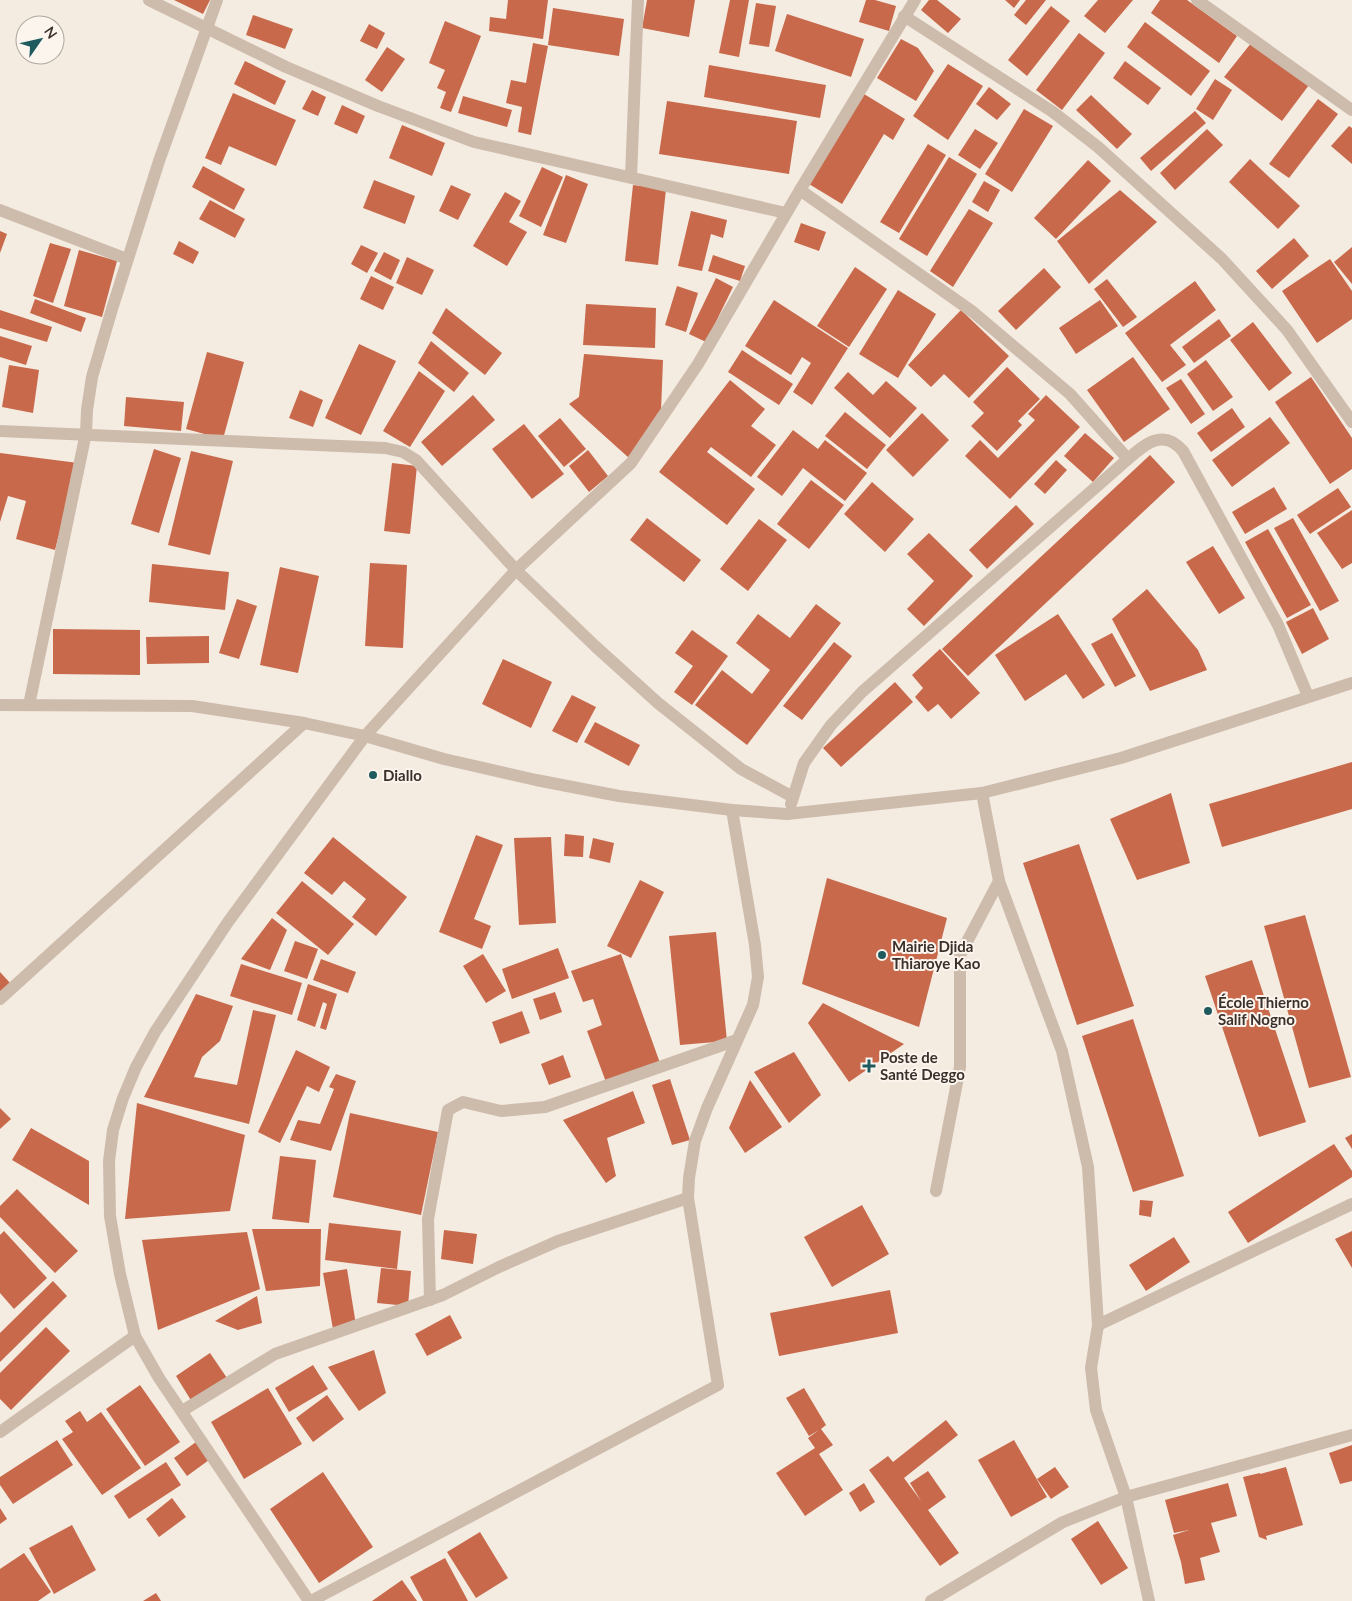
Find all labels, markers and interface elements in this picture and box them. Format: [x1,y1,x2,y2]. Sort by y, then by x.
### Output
north arrow [15,15,65,65]
text: N [41,23,61,42]
place label: Diallo [383,766,422,784]
marker: Diallo [367,769,379,781]
place label: Mairie Djida Thiaroye Kao [892,937,981,972]
marker: Mairie Djida Thiaroye Kao [876,949,888,961]
place label: École Thierno Salif Nogno [1218,993,1309,1028]
marker: École Thierno Salif Nogno [1202,1005,1214,1017]
place label: Poste de Santé Deggo [880,1048,965,1083]
marker: Poste de Santé Deggo [862,1059,876,1073]

